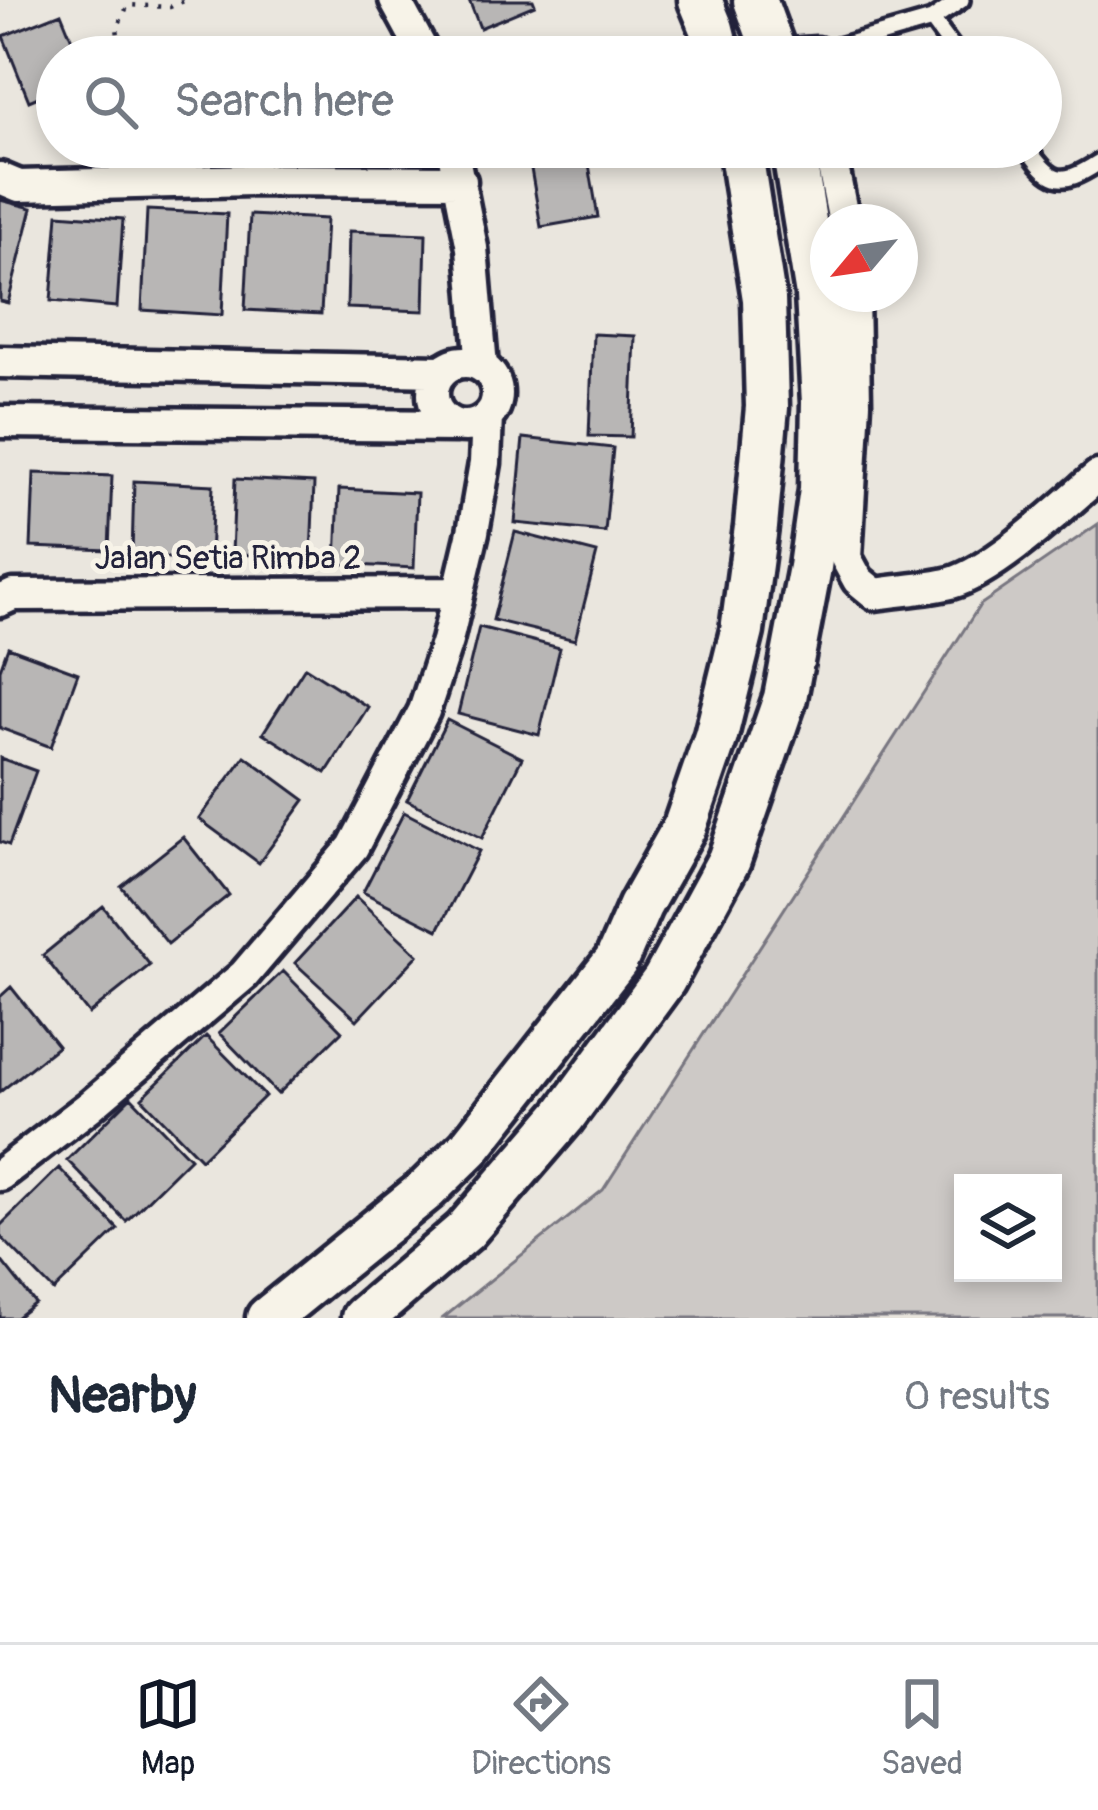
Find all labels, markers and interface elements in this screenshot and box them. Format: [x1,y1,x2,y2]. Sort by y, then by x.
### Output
search box [36,36,1062,168]
icon: search [78,69,144,135]
text: Search here [174,74,394,130]
north arrow [810,204,918,312]
street label: Jalan Setia Rimba 2 [94,538,362,579]
map controls [954,1174,1062,1282]
button: layers [954,1174,1062,1282]
text: Nearby [48,1364,196,1428]
text: 0 results [904,1372,1050,1421]
tab: Map [135,1671,201,1784]
tab: Directions [471,1671,611,1784]
tab: Saved [881,1671,963,1784]

